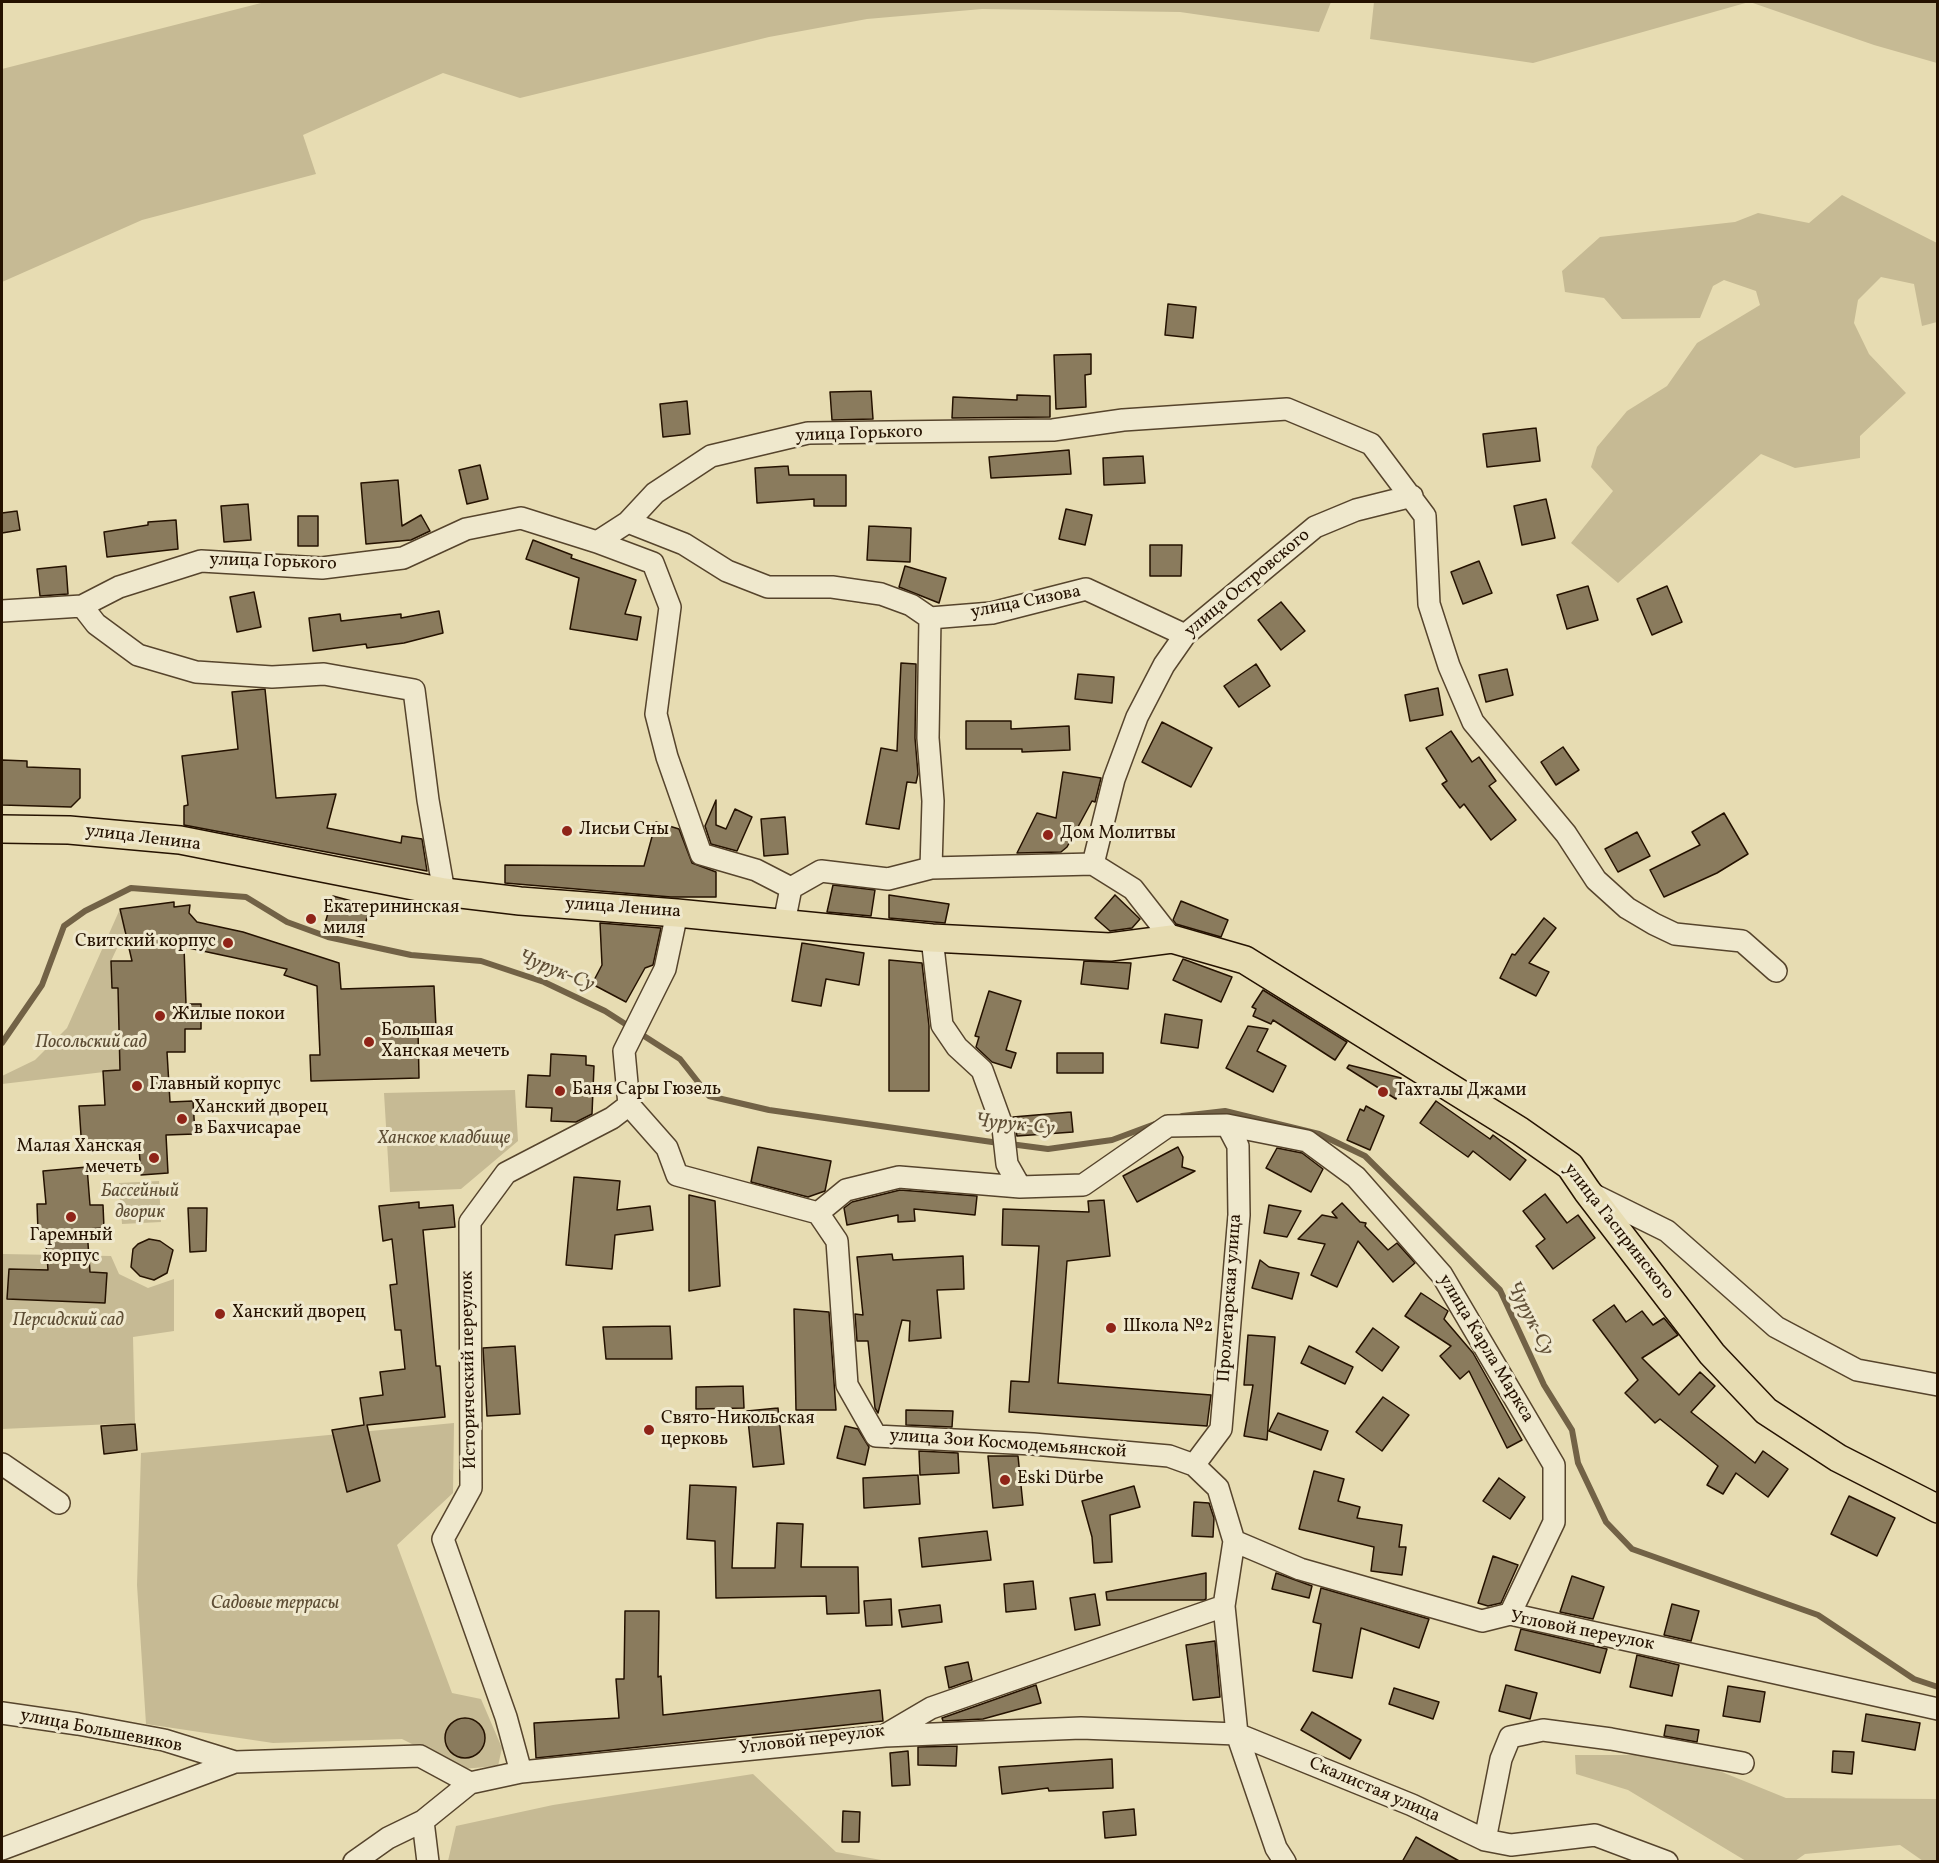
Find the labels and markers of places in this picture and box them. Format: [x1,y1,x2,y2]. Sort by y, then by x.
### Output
place label: Лисьи Сны [579,820,669,842]
marker: Лисьи Сны [560,824,574,838]
place label: Дом Молитвы [1060,824,1176,846]
marker: Дом Молитвы [1041,828,1055,842]
place label: Екатерининская миля [323,898,459,940]
marker: Екатерининская миля [304,912,318,926]
place label: Свитский корпус [75,932,216,954]
marker: Свитский корпус [221,936,235,950]
place label: Жилые покои [172,1005,285,1027]
marker: Жилые покои [153,1009,167,1023]
place label: Большая Ханская мечеть [381,1021,510,1064]
marker: Большая Ханская мечеть [362,1035,376,1049]
place label: Главный корпус [149,1075,281,1097]
marker: Главный корпус [130,1079,144,1093]
place label: Баня Сары Гюзель [572,1080,721,1102]
place label: Тахталы Джами [1395,1081,1526,1103]
marker: Баня Сары Гюзель [553,1084,567,1098]
marker: Тахталы Джами [1376,1085,1390,1099]
place label: Ханский дворец в Бахчисарае [194,1098,328,1140]
marker: Ханский дворец в Бахчисарае [175,1112,189,1126]
place label: Малая Ханская мечеть [17,1137,142,1180]
marker: Малая Ханская мечеть [147,1151,161,1165]
marker: Гаремный корпус [64,1210,78,1224]
place label: Гаремный корпус [29,1226,113,1268]
place label: Ханский дворец [232,1303,366,1325]
marker: Ханский дворец [213,1307,227,1321]
place label: Школа №2 [1123,1317,1213,1339]
marker: Школа №2 [1104,1321,1118,1335]
place label: Свято-Никольская церковь [661,1409,815,1452]
marker: Свято-Никольская церковь [642,1423,656,1437]
place label: Eski Dürbe [1017,1469,1104,1491]
marker: Eski Dürbe [998,1473,1012,1487]

